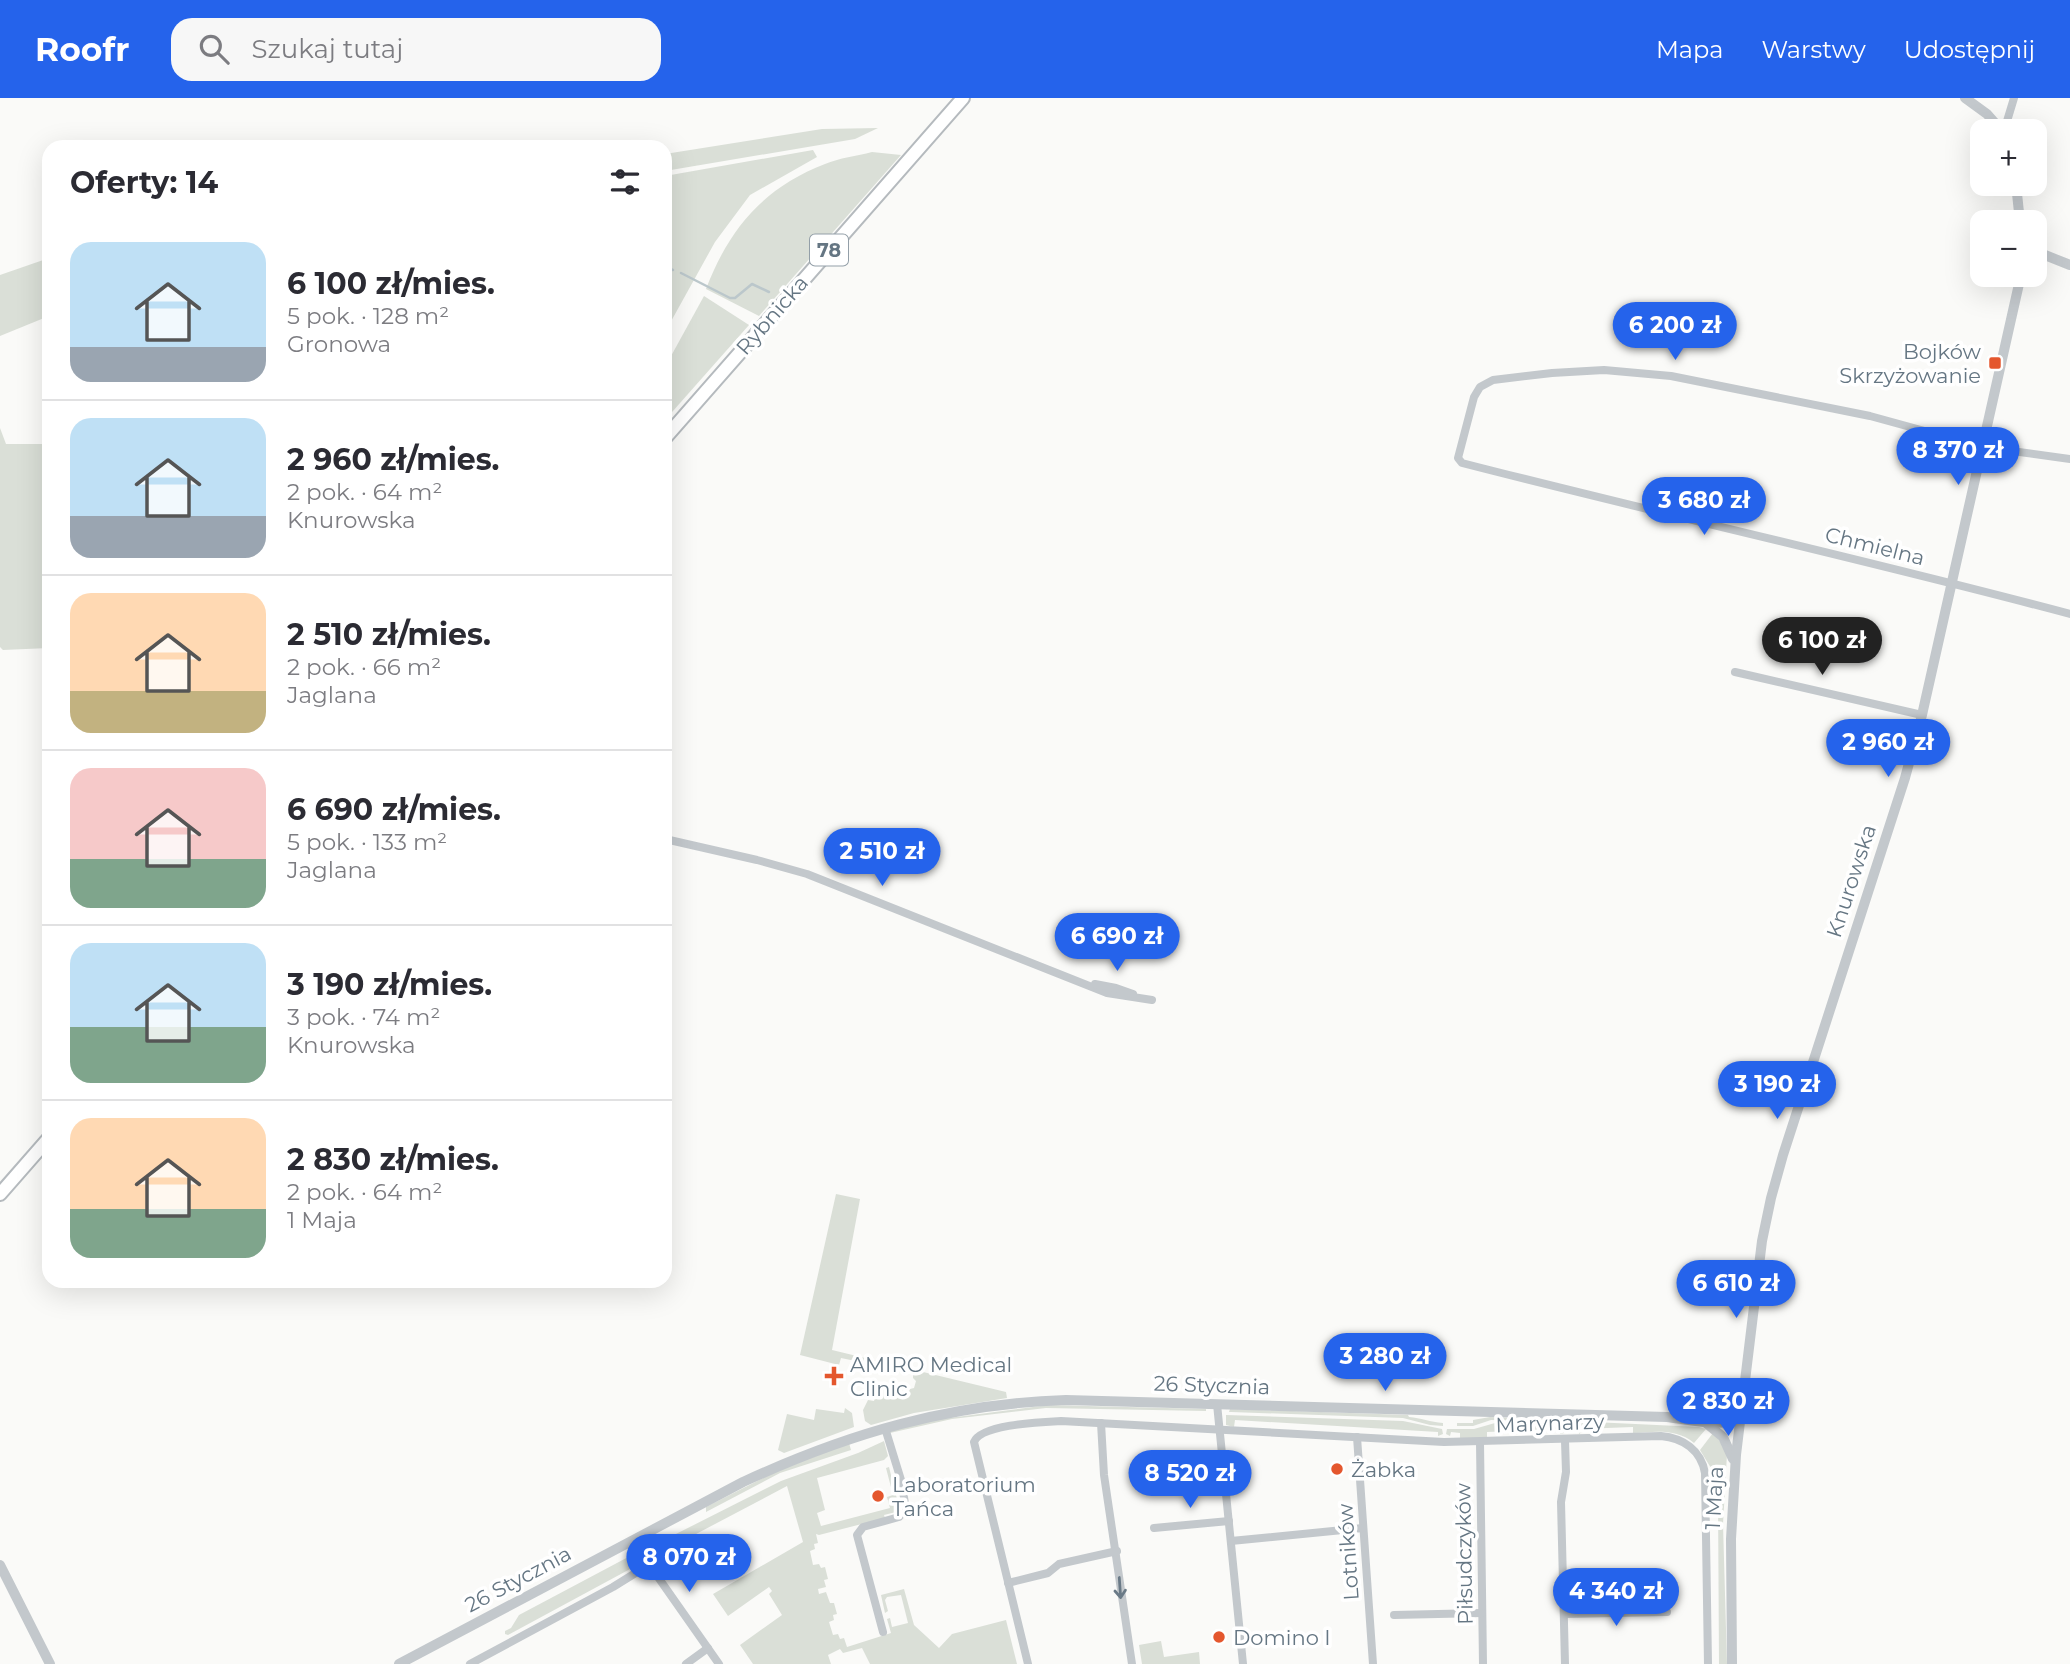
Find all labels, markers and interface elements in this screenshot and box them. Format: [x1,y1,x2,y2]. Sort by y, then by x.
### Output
search box [171,18,661,81]
text: Roofr [35,29,129,69]
icon: search [195,30,233,68]
text: Szukaj tutaj [251,33,403,65]
text: Mapa [1656,35,1723,64]
text: Warstwy [1761,35,1866,64]
text: Udostępnij [1904,35,2035,64]
map controls [1970,119,2047,287]
button: + [1970,119,2047,196]
icon: filters [606,163,644,201]
text: Oferty: 14 [70,164,218,201]
button: − [1970,210,2047,287]
road number: 78 [810,234,848,266]
text: 6 100 zł/mies. [287,265,495,302]
icon: home [126,270,210,354]
street label: Rybnicka [731,270,813,360]
text: 5 pok. · 128 m² [287,302,449,330]
pin: 6 200 zł [1603,302,1747,362]
text: 6 200 zł [1629,311,1721,339]
text: Gronowa [287,330,391,358]
place label: Bojków Skrzyżowanie [1839,339,1982,388]
marker: Bojków Skrzyżowanie [1987,355,2003,371]
pin: 8 370 zł [1886,428,2030,487]
text: 8 370 zł [1912,436,2004,464]
text: 2 960 zł/mies. [287,441,499,478]
icon: home [126,446,210,530]
text: 2 pok. · 64 m² [287,478,442,506]
pin: 3 680 zł [1632,478,1776,537]
text: 3 680 zł [1658,486,1750,514]
text: Knurowska [287,506,416,534]
street label: Chmielna [1823,522,1927,570]
text: 2 510 zł/mies. [287,616,491,653]
pin: 6 100 zł [1750,618,1894,677]
icon: home [126,621,210,705]
text: 6 100 zł [1778,626,1866,654]
text: 2 pok. · 66 m² [287,653,441,681]
text: Jaglana [287,681,377,709]
pin: 2 960 zł [1816,720,1960,779]
text: 2 960 zł [1842,728,1934,756]
text: 6 690 zł/mies. [287,791,501,828]
icon: home [126,796,210,880]
street label: Knurowska [1821,821,1881,941]
text: 5 pok. · 133 m² [287,828,447,856]
pin: 2 510 zł [810,828,954,888]
text: 2 510 zł [840,837,924,865]
text: Jaglana [287,856,377,884]
pin: 6 690 zł [1045,914,1189,973]
text: 6 690 zł [1071,922,1163,950]
text: 3 190 zł/mies. [287,966,492,1003]
icon: home [126,971,210,1055]
text: 3 pok. · 74 m² [287,1003,440,1031]
text: Knurowska [287,1031,416,1059]
pin: 3 190 zł [1705,1062,1849,1121]
text: 3 190 zł [1734,1070,1820,1098]
text: 2 830 zł/mies. [287,1141,499,1178]
icon: home [126,1146,210,1230]
text: 2 pok. · 64 m² [287,1178,442,1206]
text: 1 Maja [287,1206,357,1234]
pin: 6 610 zł [1664,1260,1808,1320]
text: 6 610 zł [1693,1269,1779,1297]
pin: 3 280 zł [1313,1334,1457,1393]
text: 3 280 zł [1339,1342,1431,1370]
place label: AMIRO Medical Clinic [850,1352,1012,1401]
marker: AMIRO Medical Clinic [824,1366,844,1386]
street label: 26 Stycznia [1153,1370,1271,1400]
pin: 2 830 zł [1656,1378,1800,1438]
text: 2 830 zł [1682,1387,1774,1415]
street label: Marynarzy [1495,1409,1605,1437]
pin: 8 520 zł [1118,1450,1262,1510]
place label: Żabka [1351,1457,1416,1482]
text: 8 520 zł [1145,1459,1235,1487]
marker: Żabka [1329,1461,1345,1477]
street label: 1 Maja [1700,1466,1728,1530]
place label: Laboratorium Tańca [892,1472,1036,1521]
street label: Piłsudczyków [1450,1482,1478,1625]
marker: Laboratorium Tańca [870,1488,886,1504]
street label: Lotników [1332,1502,1364,1601]
pin: 8 070 zł [617,1534,761,1594]
street label: 26 Stycznia [461,1541,575,1617]
text: 8 070 zł [642,1543,736,1571]
pin: 4 340 zł [1544,1568,1688,1628]
one-way arrow [1114,1576,1127,1598]
text: 4 340 zł [1569,1577,1663,1605]
place label: Domino I [1233,1625,1331,1650]
marker: Domino I [1211,1629,1227,1645]

